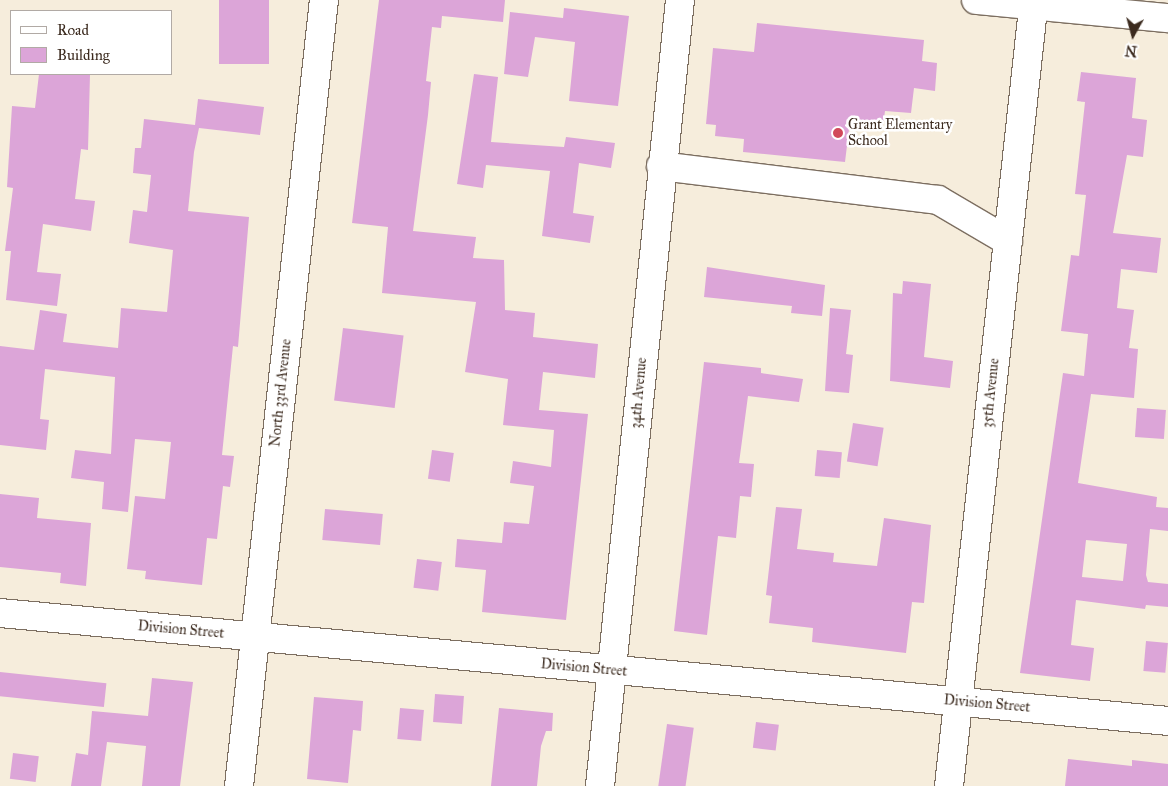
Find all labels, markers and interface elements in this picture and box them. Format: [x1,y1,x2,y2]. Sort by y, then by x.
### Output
legend [10,10,172,75]
north arrow [1108,10,1158,60]
text: Road [57,21,89,39]
text: N [1124,41,1138,60]
text: Building [57,46,110,64]
place label: Grant Elementary School [848,117,952,150]
marker: Grant Elementary School [832,127,844,139]
street label: North 33rd Avenue [267,338,295,448]
street label: 34th Avenue [628,357,650,429]
street label: 35th Avenue [979,357,1003,429]
street label: Division Street [137,618,225,642]
street label: Division Street [540,656,628,680]
street label: Division Street [943,692,1031,716]

